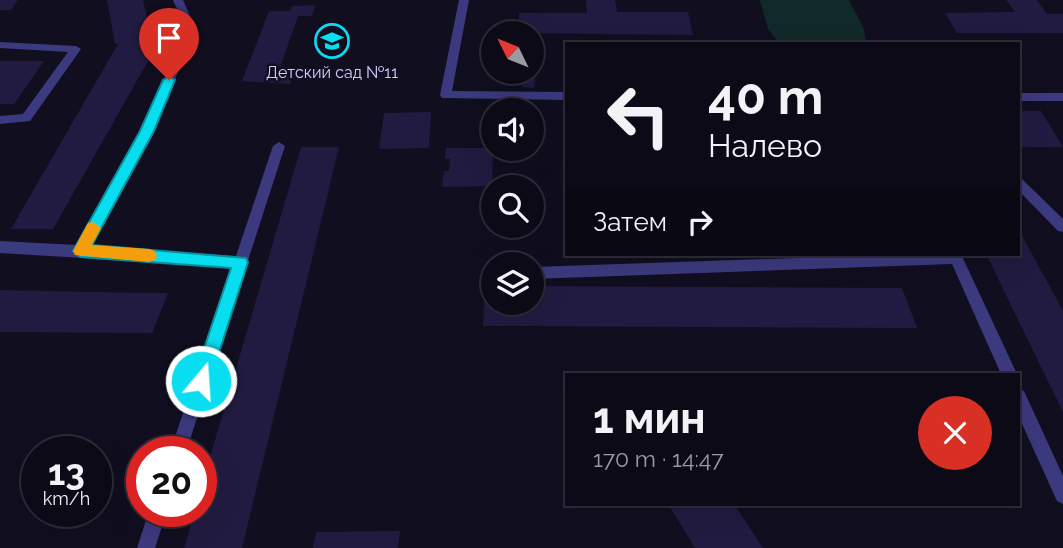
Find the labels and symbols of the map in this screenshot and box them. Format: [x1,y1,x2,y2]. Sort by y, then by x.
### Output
pin [139,8,199,80]
north arrow [481,21,544,84]
school or university icon: Детский сад №11 [313,22,351,60]
place label: Детский сад №11 [266,63,398,82]
position arrow [164,344,238,418]
speed limit sign: 20 [126,436,217,527]

